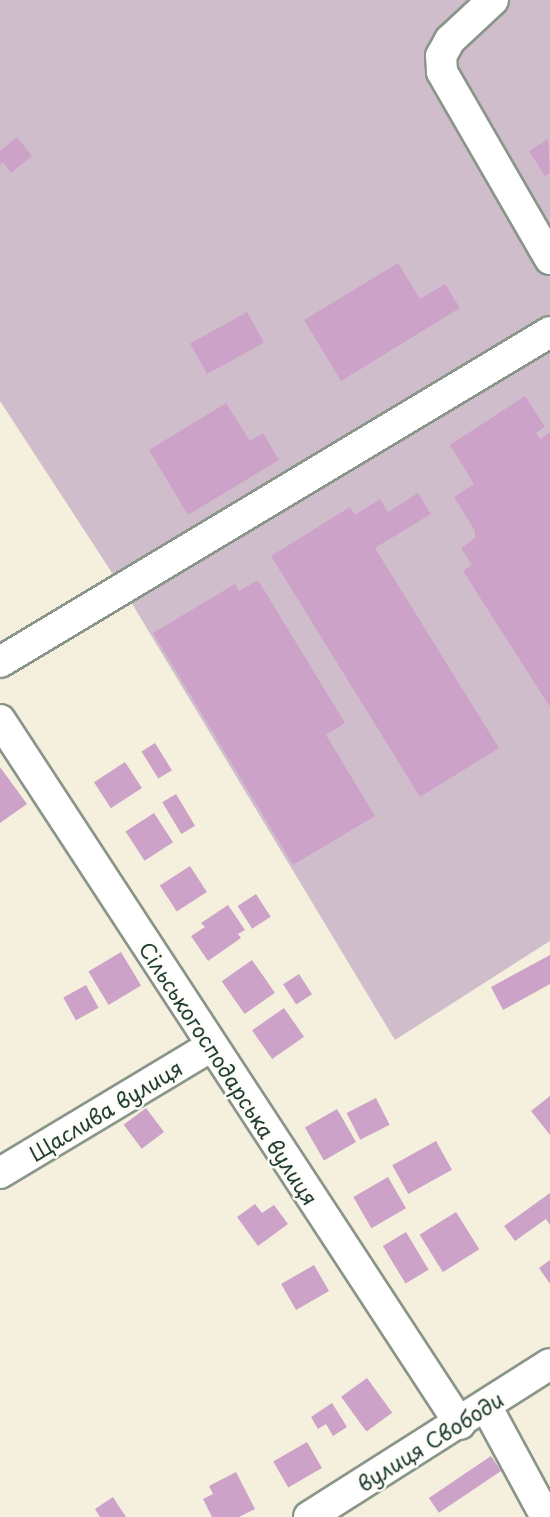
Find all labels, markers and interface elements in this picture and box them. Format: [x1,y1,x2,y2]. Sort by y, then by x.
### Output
street label: Сільськогосподарська вулиця [134,936,324,1210]
street label: Щаслива вулиця [23,1054,187,1166]
street label: вулиця Свободи [352,1386,508,1496]

